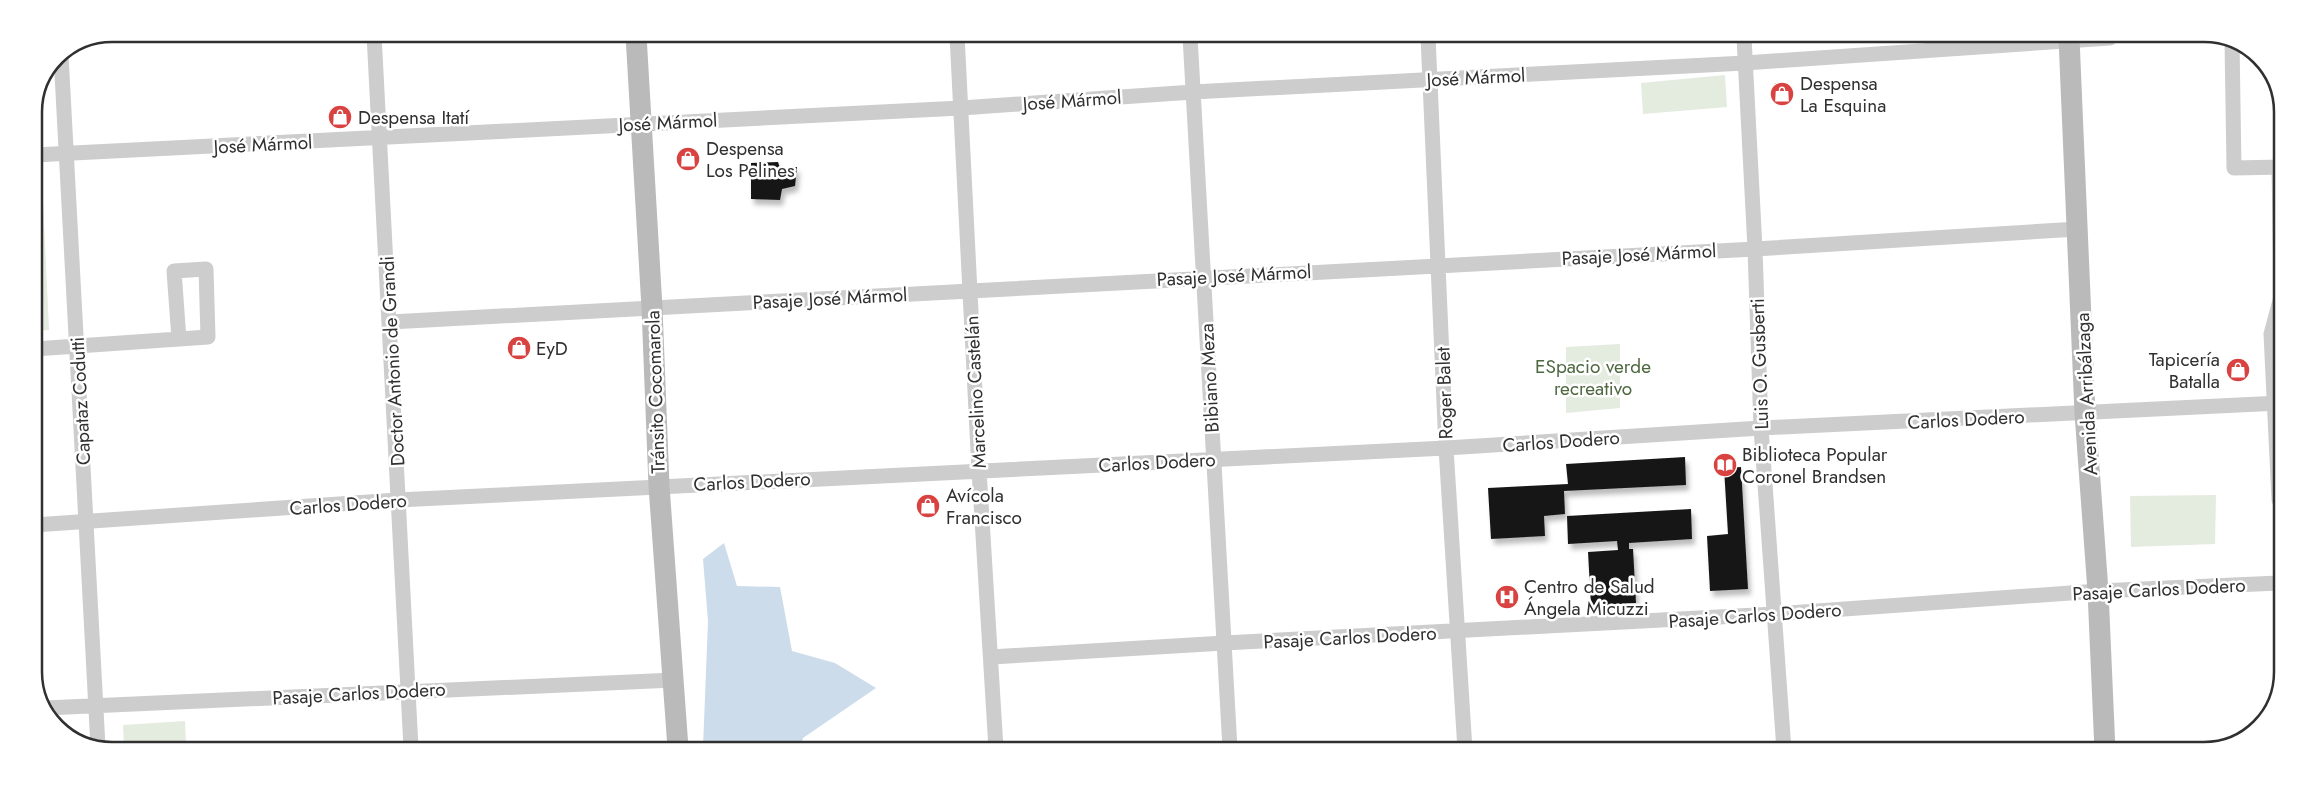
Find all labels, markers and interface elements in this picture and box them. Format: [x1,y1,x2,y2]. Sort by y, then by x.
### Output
street label: José Mármol [1423,61,1526,94]
place label: Despensa La Esquina [1800,70,1886,119]
shop icon: Despensa La Esquina [1769,81,1795,107]
street label: José Mármol [1019,84,1122,118]
shop icon: Despensa Itatí [327,104,353,130]
place label: Despensa Itatí [358,104,470,131]
street label: José Mármol [615,106,718,139]
street label: José Mármol [210,128,313,161]
place label: Despensa Los Pelines [706,135,795,184]
shop icon: Despensa Los Pelines [675,146,701,172]
street label: Pasaje José Mármol [1561,237,1717,272]
street label: Doctor Antonio de Grandi [374,255,411,467]
street label: Pasaje José Mármol [1156,258,1312,293]
street label: Pasaje José Mármol [752,281,908,316]
street label: Luis O. Gusberti [1744,298,1775,430]
street label: Tránsito Cocomarola [639,310,672,474]
street label: Avenida Arribálzaga [2069,312,2104,476]
street label: Marcelino Castelán [958,315,993,469]
street label: Bibiano Meza [1193,323,1226,433]
shop icon: EyD [506,335,532,361]
place label: EyD [536,335,568,362]
street label: Capataz Codutti [64,336,97,466]
street label: Roger Balet [1429,346,1460,440]
place label: Tapicería Batalla [2149,346,2220,395]
park label: ESpacio verde recreativo [1535,353,1651,402]
shop icon: Tapicería Batalla [2225,357,2251,383]
street label: Carlos Dodero [1907,403,2025,436]
street label: Carlos Dodero [1502,424,1620,459]
place label: Biblioteca Popular Coronel Brandsen [1742,441,1888,490]
street label: Carlos Dodero [1098,446,1216,479]
library icon: Biblioteca Popular Coronel Brandsen [1712,452,1738,478]
street label: Carlos Dodero [693,465,811,498]
place label: Avícola Francisco [946,482,1022,531]
street label: Carlos Dodero [289,487,407,522]
shop icon: Avícola Francisco [915,493,941,519]
street label: Pasaje Carlos Dodero [2072,571,2246,608]
place label: Centro de Salud Ángela Micuzzi [1524,573,1655,622]
hospital icon: Centro de Salud Ángela Micuzzi [1494,584,1520,610]
street label: Pasaje Carlos Dodero [1668,596,1842,635]
street label: Pasaje Carlos Dodero [1263,619,1437,656]
street label: Pasaje Carlos Dodero [272,675,446,712]

